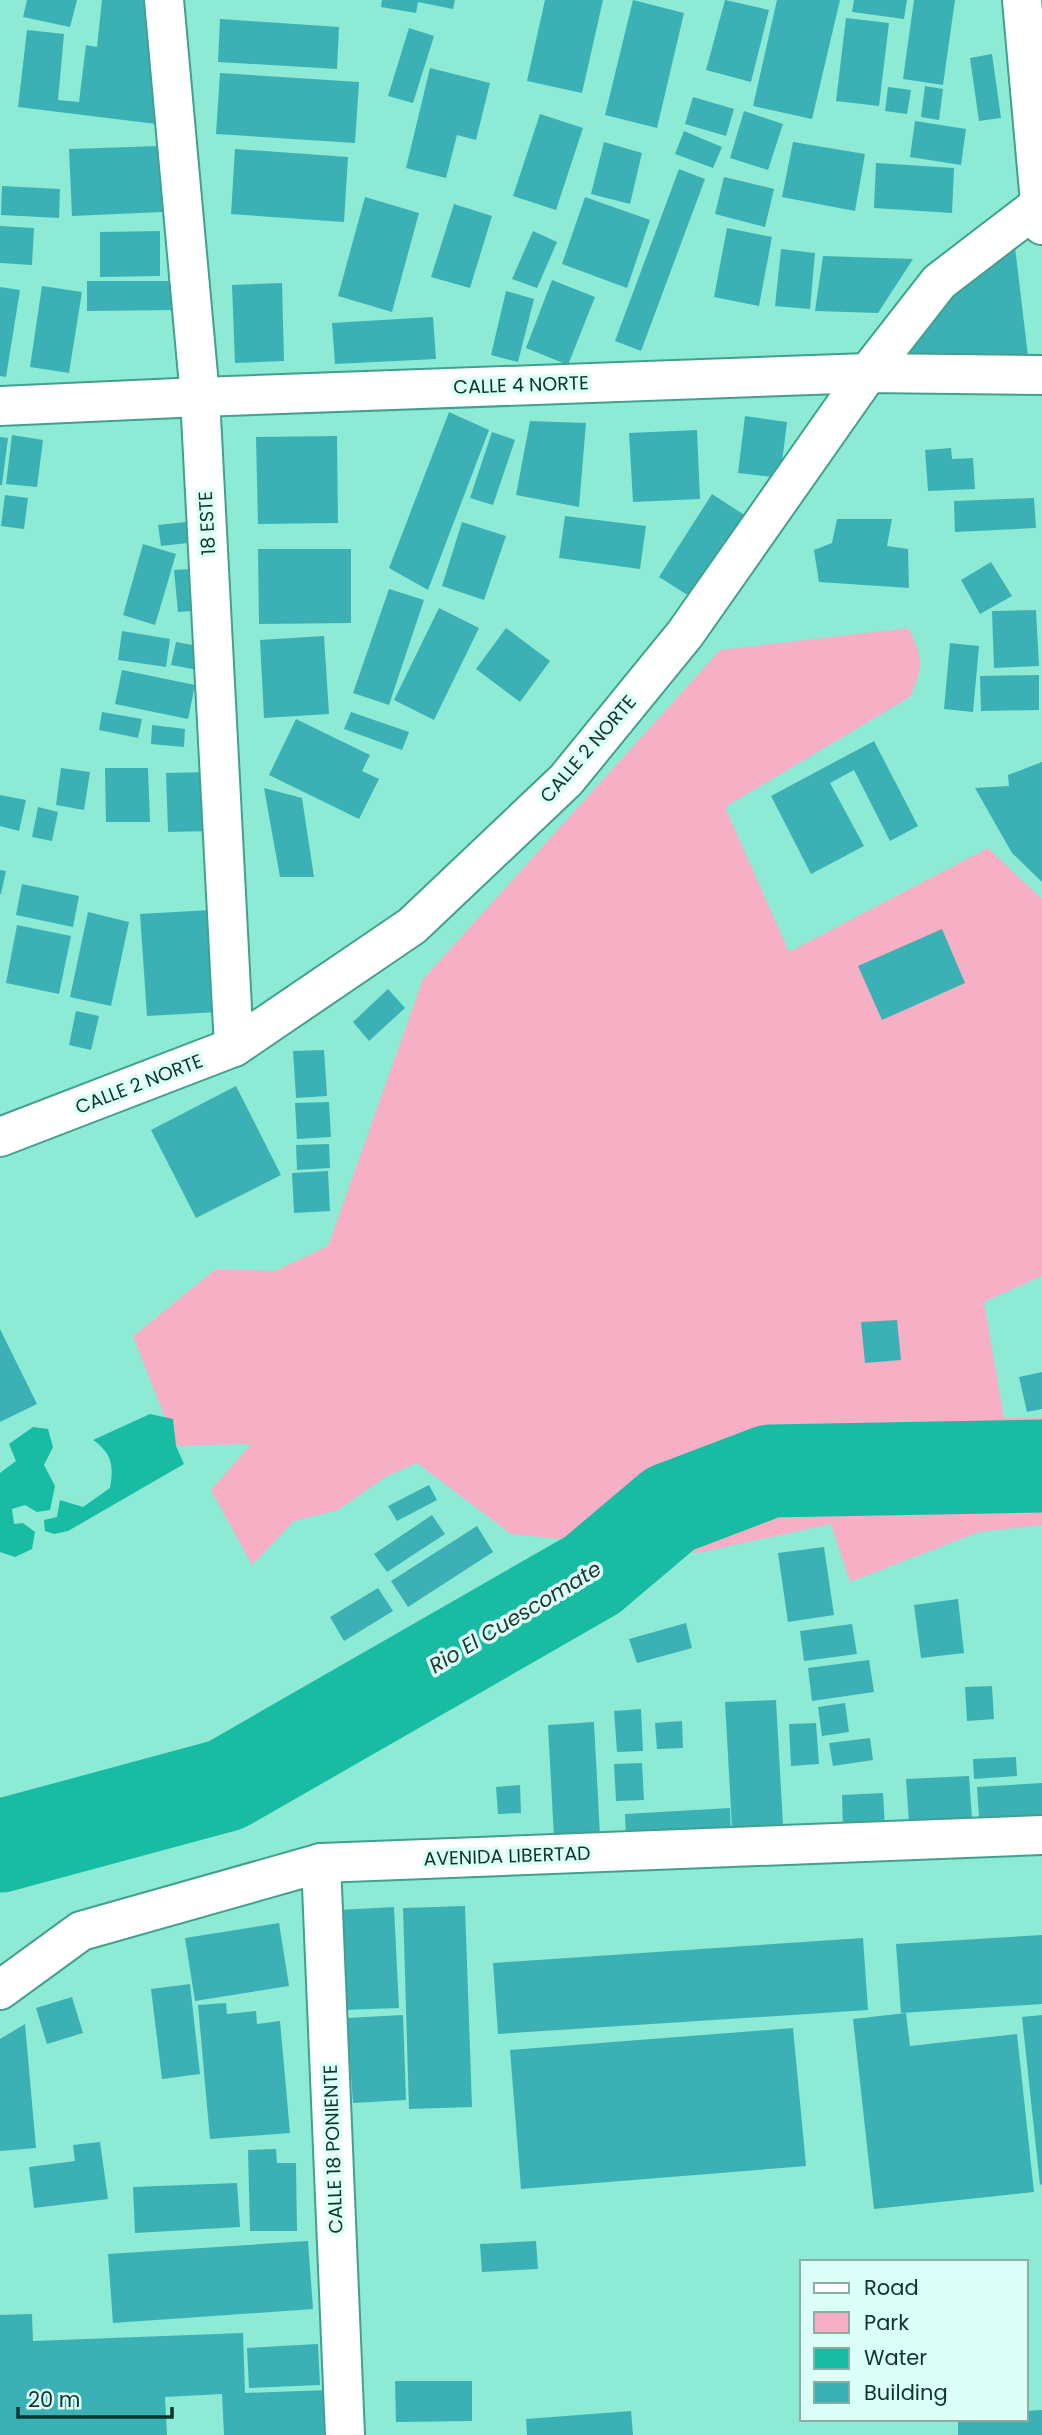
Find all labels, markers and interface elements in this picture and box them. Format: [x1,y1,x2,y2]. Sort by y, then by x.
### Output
street label: CALLE 4 NORTE [453,369,589,401]
street label: 18 ESTE [192,490,222,556]
street label: CALLE 2 NORTE [534,689,642,809]
street label: CALLE 2 NORTE [71,1047,207,1121]
water label: Rio El Cuescomate [423,1554,607,1680]
street label: AVENIDA LIBERTAD [423,1840,591,1872]
street label: CALLE 18 PONIENTE [317,2064,349,2234]
legend [800,2260,1028,2421]
text: Road [864,2273,919,2302]
text: Park [864,2308,909,2337]
text: Water [864,2343,927,2372]
scale bar [18,2376,172,2420]
text: Building [864,2378,948,2407]
text: 20 m [28,2385,81,2414]

